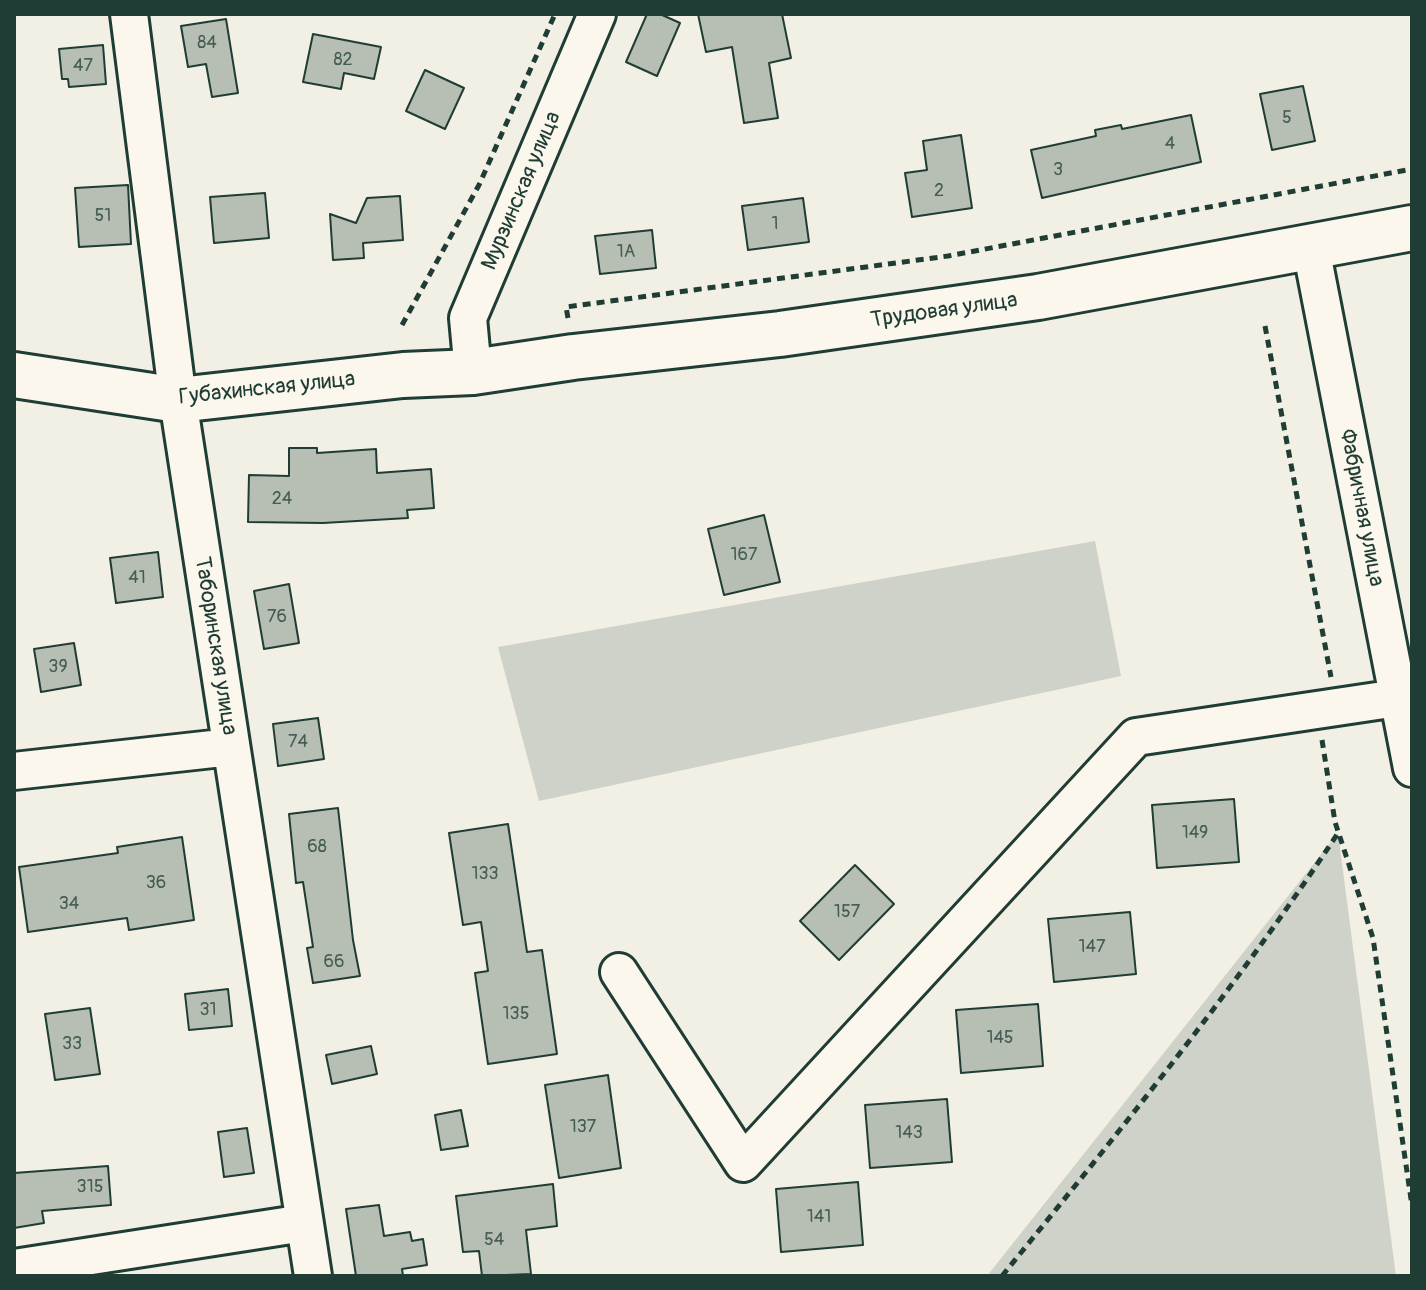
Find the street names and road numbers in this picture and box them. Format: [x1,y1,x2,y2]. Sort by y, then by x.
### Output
street label: Мурзинская улица [477,108,567,274]
street label: Трудовая улица [869,288,1019,334]
street label: Губахинская улица [178,367,356,411]
street label: Фабричная улица [1333,427,1389,589]
street label: Таборинская улица [188,555,242,737]

